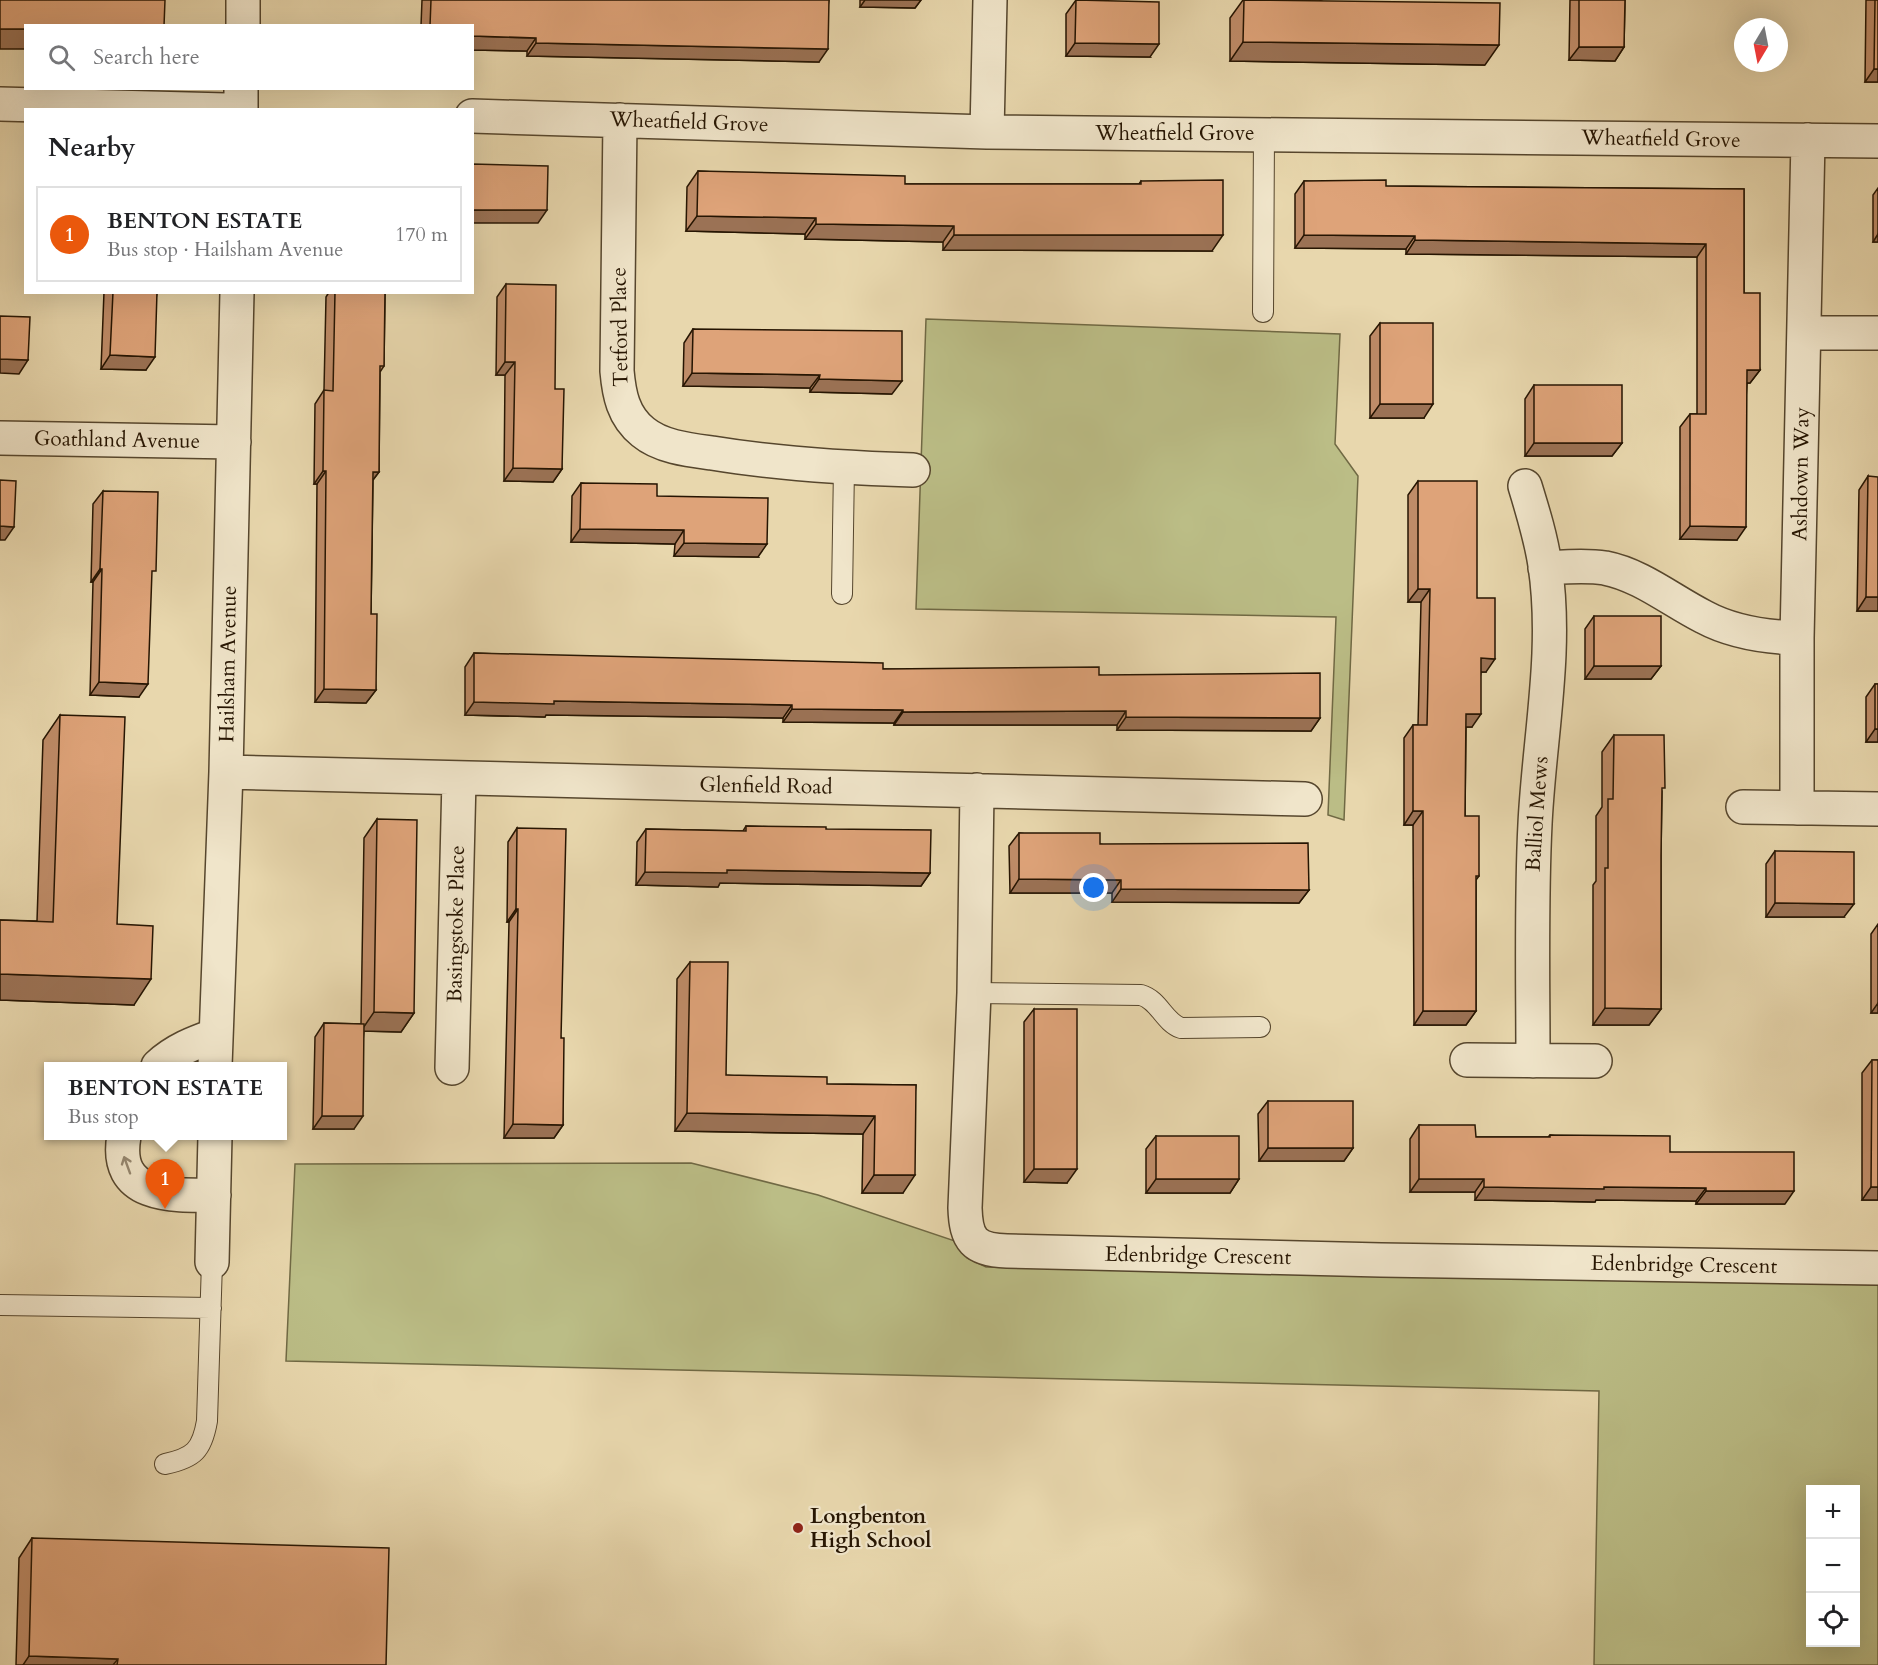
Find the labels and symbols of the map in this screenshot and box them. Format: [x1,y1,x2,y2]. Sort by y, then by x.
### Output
north arrow [1734,18,1788,72]
street label: Wheatfield Grove [608,105,769,139]
street label: Wheatfield Grove [1094,119,1255,148]
street label: Wheatfield Grove [1580,123,1741,155]
street label: Tetford Place [604,267,636,387]
street label: Ashdown Way [1785,407,1817,541]
street label: Goathland Avenue [34,424,200,456]
street label: Hailsham Avenue [212,585,244,743]
street label: Balliol Mews [1519,755,1555,873]
street label: Glenfield Road [699,770,833,802]
street label: Basingstoke Place [440,845,472,1003]
your location [1079,873,1108,902]
one-way arrow [120,1156,131,1174]
pin: 1 [146,1160,184,1209]
street label: Edenbridge Crescent [1104,1240,1292,1272]
street label: Edenbridge Crescent [1590,1249,1778,1281]
place label: Longbenton High School [810,1502,931,1555]
marker: Longbenton High School [791,1521,805,1535]

